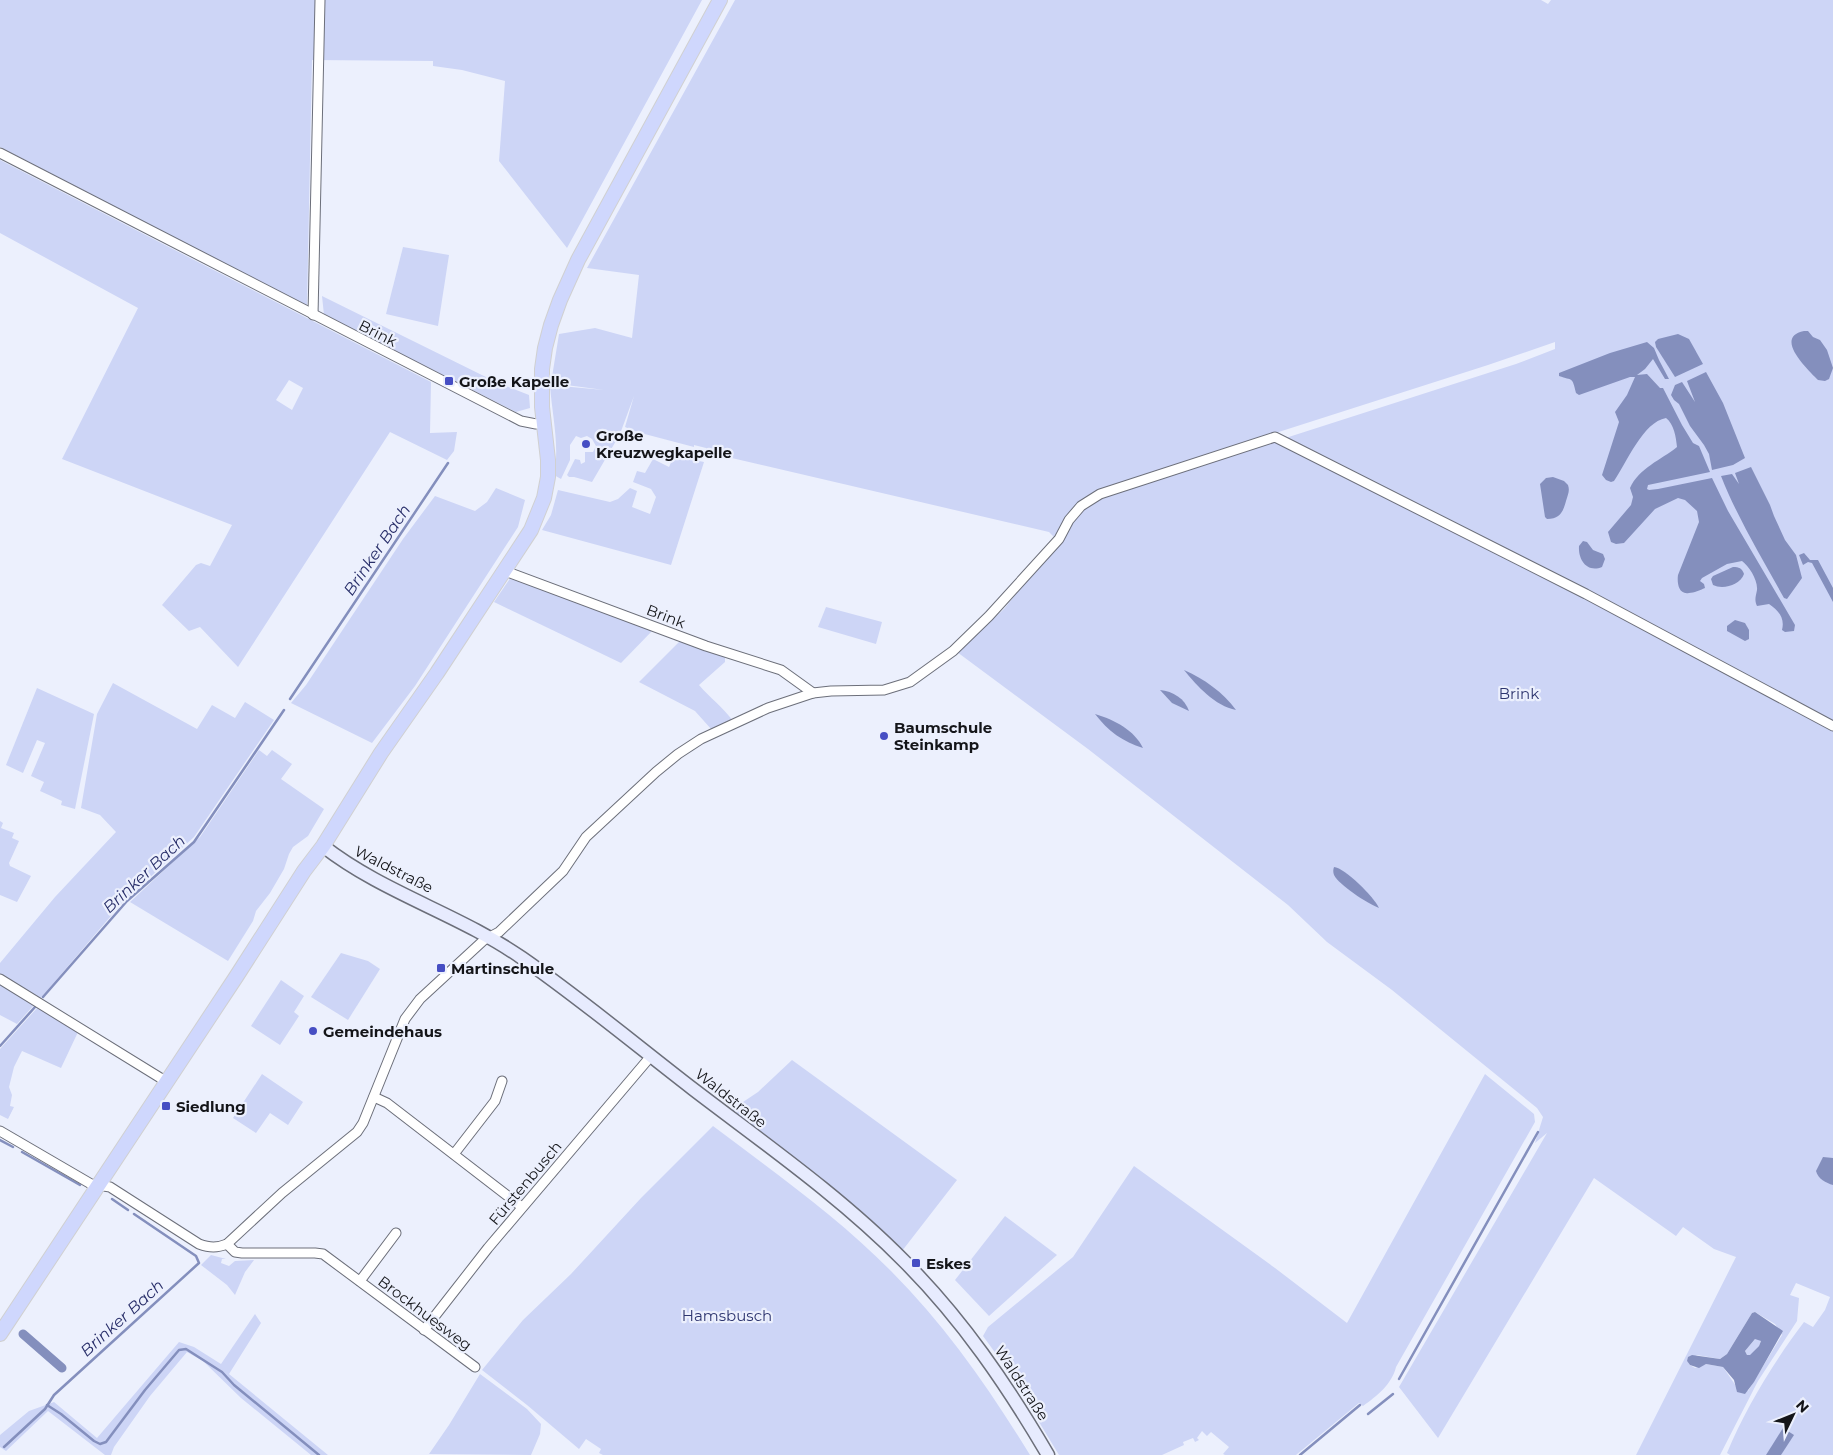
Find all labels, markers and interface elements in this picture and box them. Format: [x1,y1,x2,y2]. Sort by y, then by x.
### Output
street label: Brink [356,315,400,351]
place label: Große Kapelle [459,372,569,391]
marker: Große Kapelle [443,375,455,387]
place label: Große Kreuzwegkapelle [596,426,732,462]
marker: Große Kreuzwegkapelle [580,438,592,450]
water label: Brinker Bach [340,501,414,599]
street label: Brink [644,600,688,632]
park label: Brink [1499,684,1539,703]
place label: Baumschule Steinkamp [894,718,992,754]
marker: Baumschule Steinkamp [878,730,890,742]
water label: Brinker Bach [99,831,189,917]
street label: Waldstraße [352,841,436,897]
place label: Martinschule [451,959,554,978]
marker: Martinschule [435,962,447,974]
place label: Gemeindehaus [323,1022,442,1041]
marker: Gemeindehaus [307,1025,319,1037]
street label: Waldstraße [691,1064,771,1132]
place label: Siedlung [176,1097,246,1116]
marker: Siedlung [160,1100,172,1112]
street label: Fürstenbusch [484,1137,566,1229]
place label: Eskes [926,1254,971,1273]
marker: Eskes [910,1257,922,1269]
street label: Brockhuesweg [374,1272,476,1354]
water label: Brinker Bach [76,1276,168,1360]
park label: Hamsbusch [682,1306,772,1325]
street label: Waldstraße [991,1342,1053,1424]
north arrow [1768,1390,1818,1440]
text: N [1792,1396,1813,1416]

